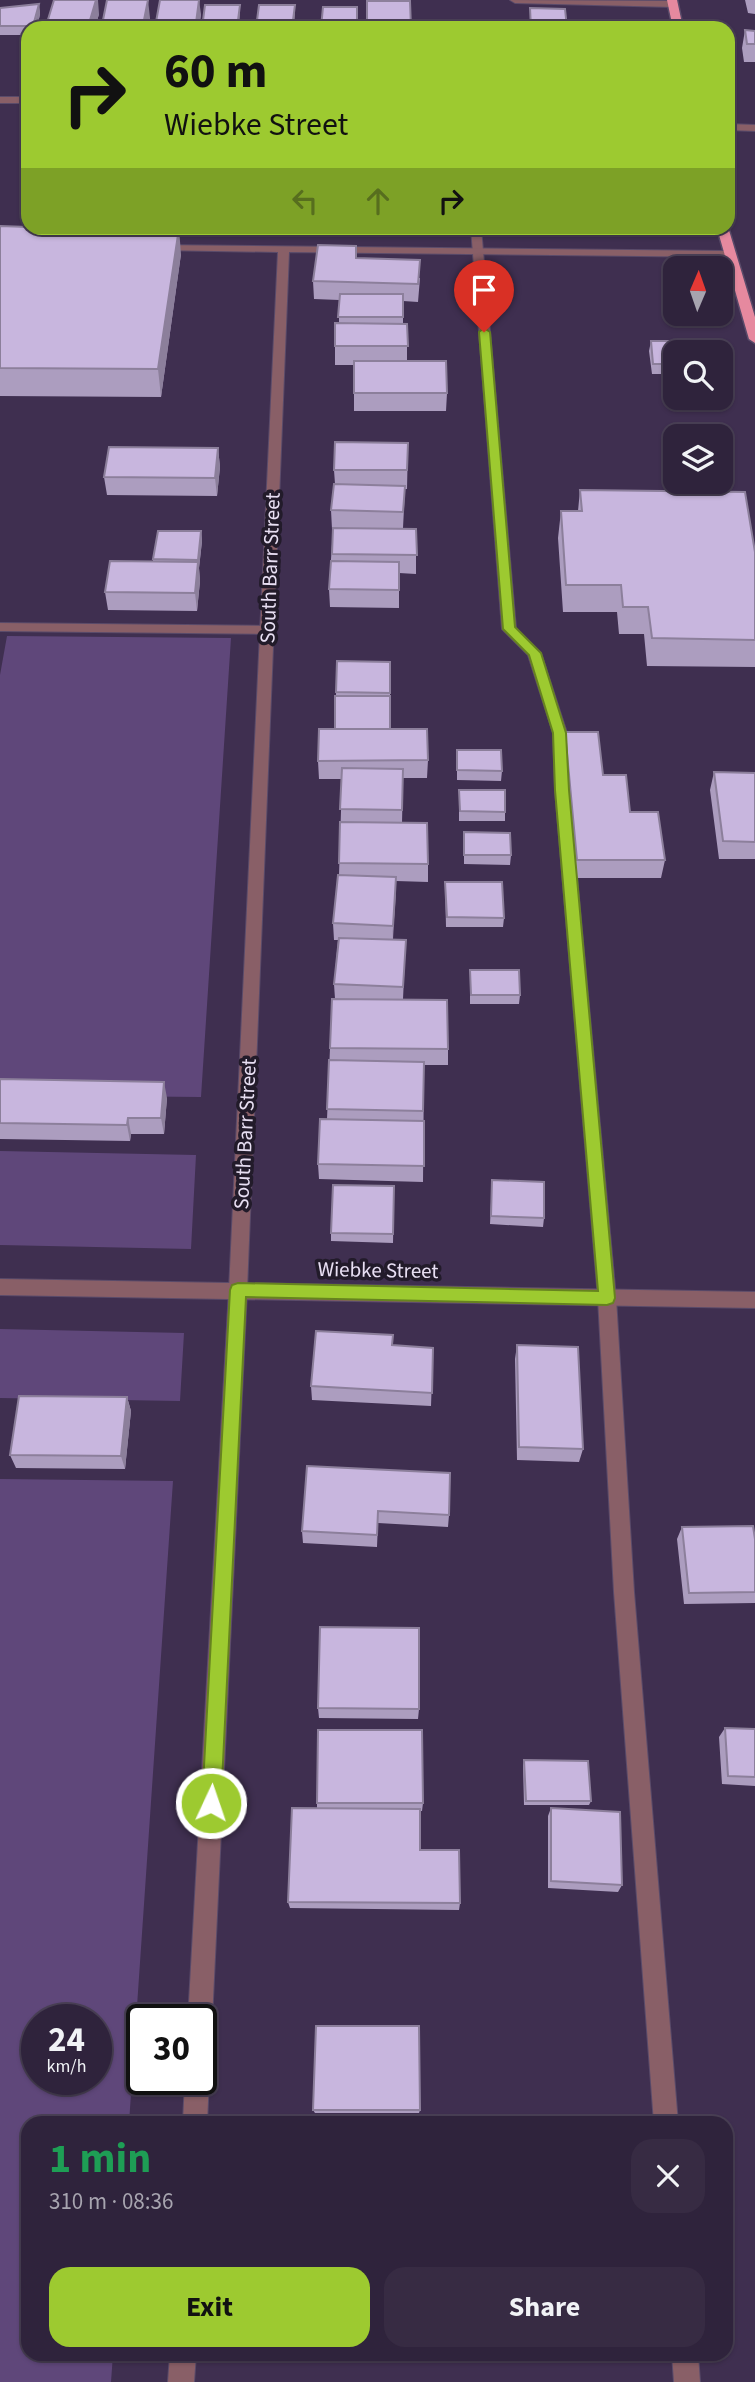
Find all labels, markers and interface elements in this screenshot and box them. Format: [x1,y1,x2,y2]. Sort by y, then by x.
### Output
text: 60 m [164,37,268,107]
icon: right [49,49,140,140]
text: Wiebke Street [164,102,348,148]
icon: left [286,182,324,220]
icon: ahead [359,182,397,220]
icon: right [432,182,470,220]
north arrow [663,256,733,326]
map controls [663,256,733,494]
pin [454,260,514,332]
icon: arrive [465,271,503,309]
button: search [663,340,733,410]
button: layers [663,424,733,494]
street label: South Barr Street [252,492,288,644]
street label: South Barr Street [226,1058,264,1210]
street label: Wiebke Street [317,1254,439,1286]
position arrow [174,1766,248,1840]
speed limit sign: 30 [126,2004,217,2095]
text: 24 [48,2015,85,2065]
text: km/h [47,2054,86,2079]
text: 1 min [49,2129,151,2189]
button: close [631,2139,705,2213]
text: 310 m · 08:36 [49,2185,173,2218]
button: Exit [49,2267,370,2347]
button: Share [384,2267,705,2347]

